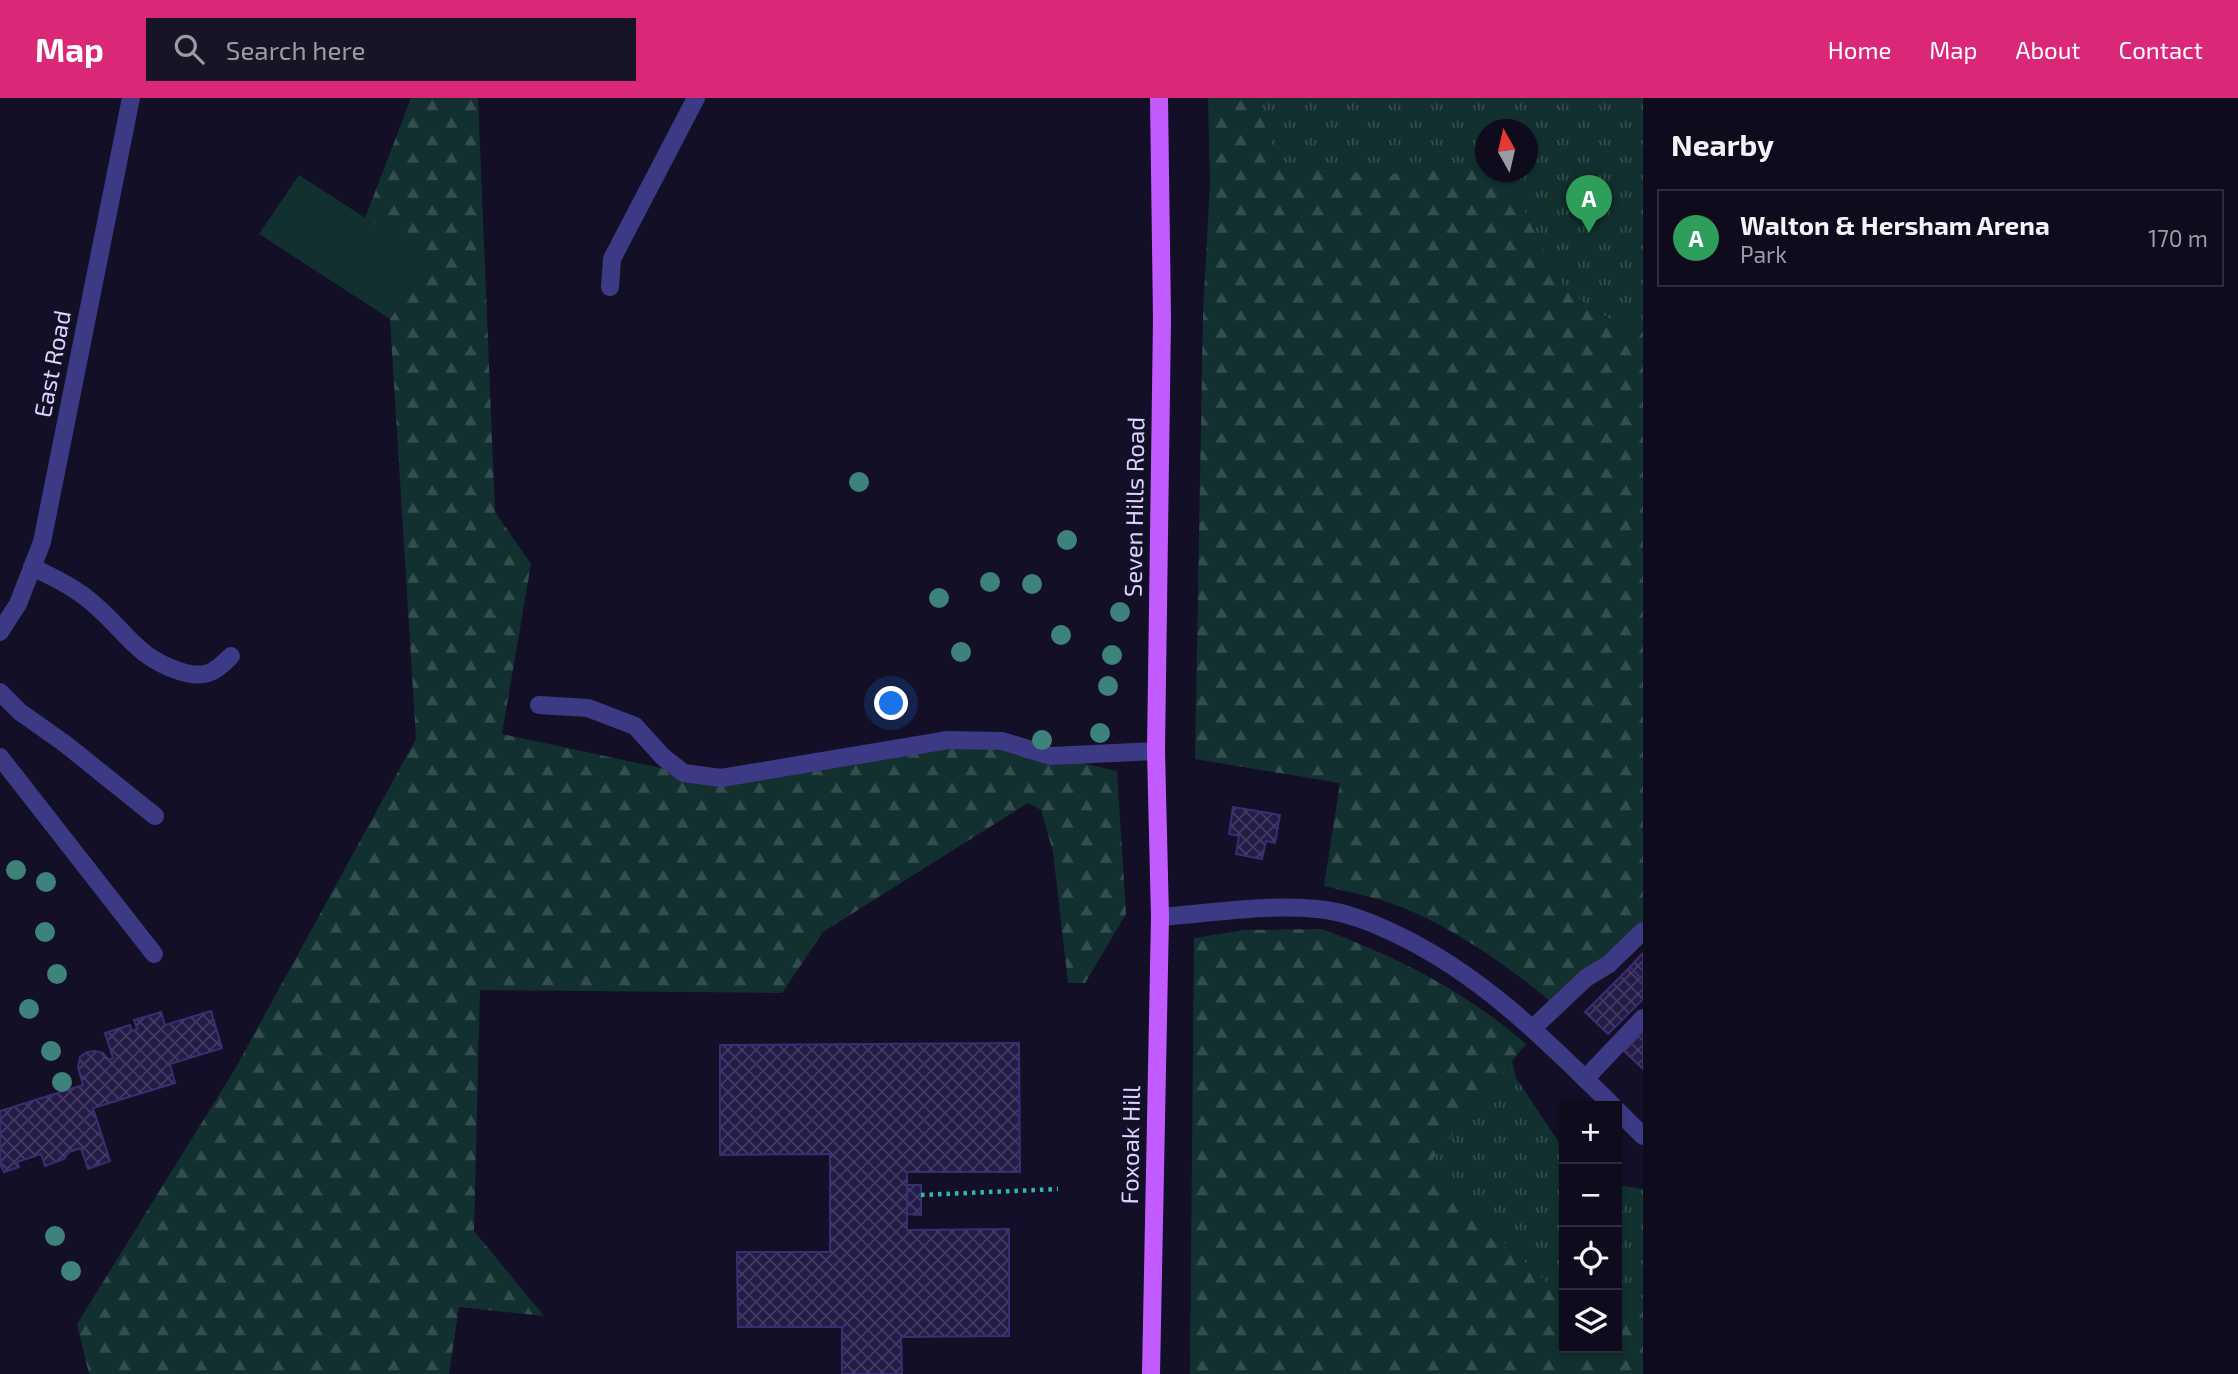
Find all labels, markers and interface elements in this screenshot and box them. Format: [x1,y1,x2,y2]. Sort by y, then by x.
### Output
search box [146,18,636,81]
text: Map [35,29,104,69]
icon: search [170,30,208,68]
text: Search here [226,34,365,65]
text: Home [1828,35,1891,64]
text: Map [1929,35,1977,64]
text: About [2015,35,2081,64]
text: Contact [2119,35,2203,64]
north arrow [1475,119,1538,182]
text: Nearby [1671,126,1774,162]
pin: A [1566,175,1612,233]
text: Walton & Hersham Arena [1740,209,2050,240]
text: A [1688,224,1704,252]
text: 170 m [2148,224,2208,252]
text: Park [1740,240,1787,268]
street label: East Road [27,308,76,420]
street label: Seven Hills Road [1117,417,1150,597]
your location [874,686,908,720]
street label: Foxoak Hill [1114,1085,1145,1205]
map controls [1559,1101,1622,1353]
button: + [1559,1101,1622,1164]
button: − [1559,1164,1622,1227]
button: locate [1559,1227,1622,1290]
button: layers [1559,1290,1622,1353]

